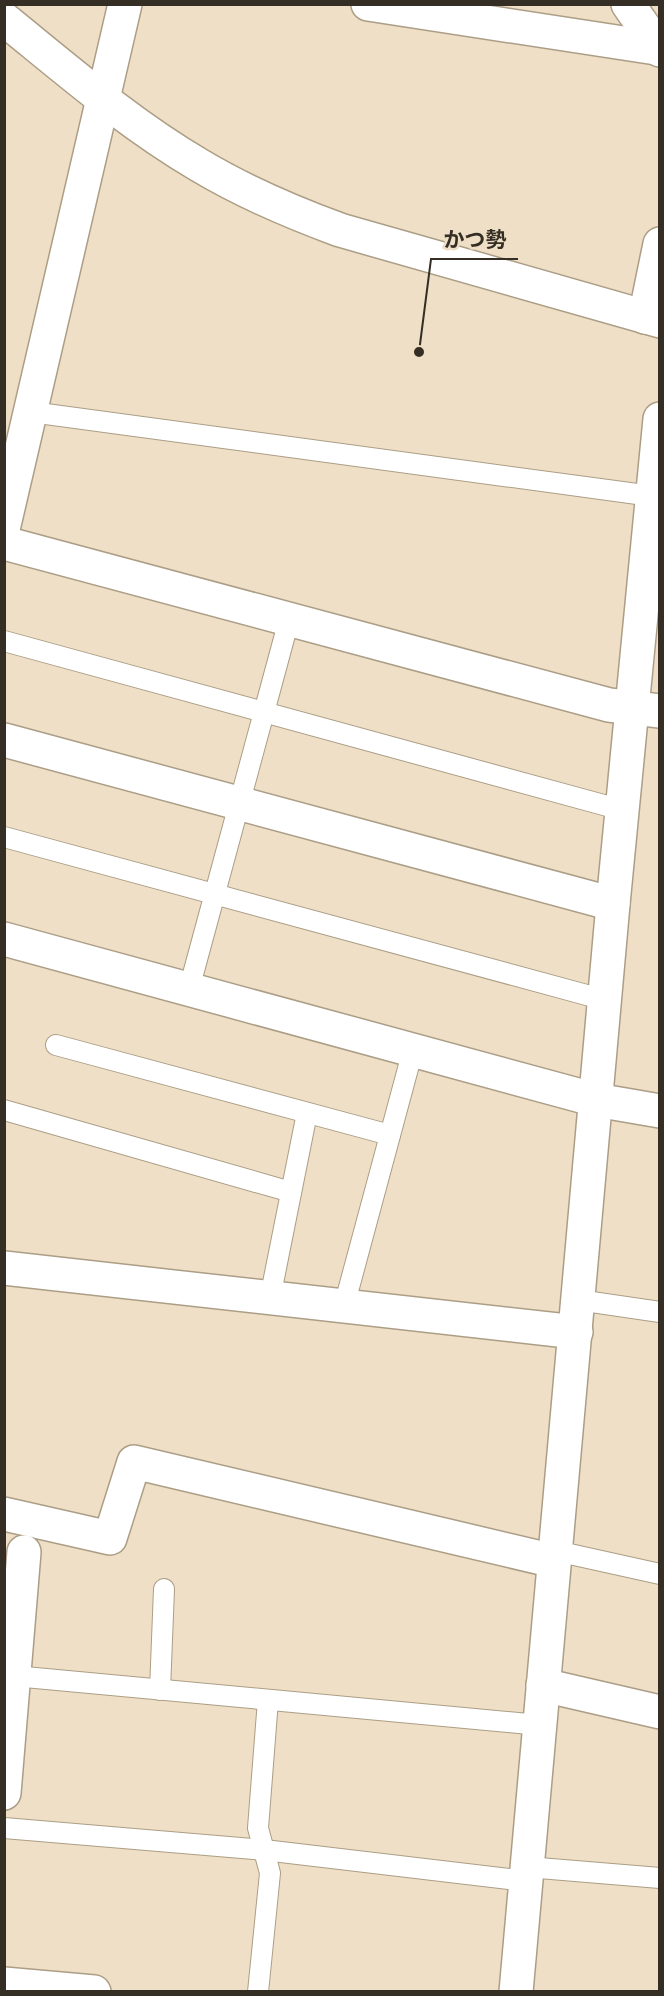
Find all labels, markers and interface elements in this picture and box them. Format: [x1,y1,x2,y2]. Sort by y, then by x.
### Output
callout: かつ勢 [431,220,518,259]
text: かつ勢 [444,227,507,252]

